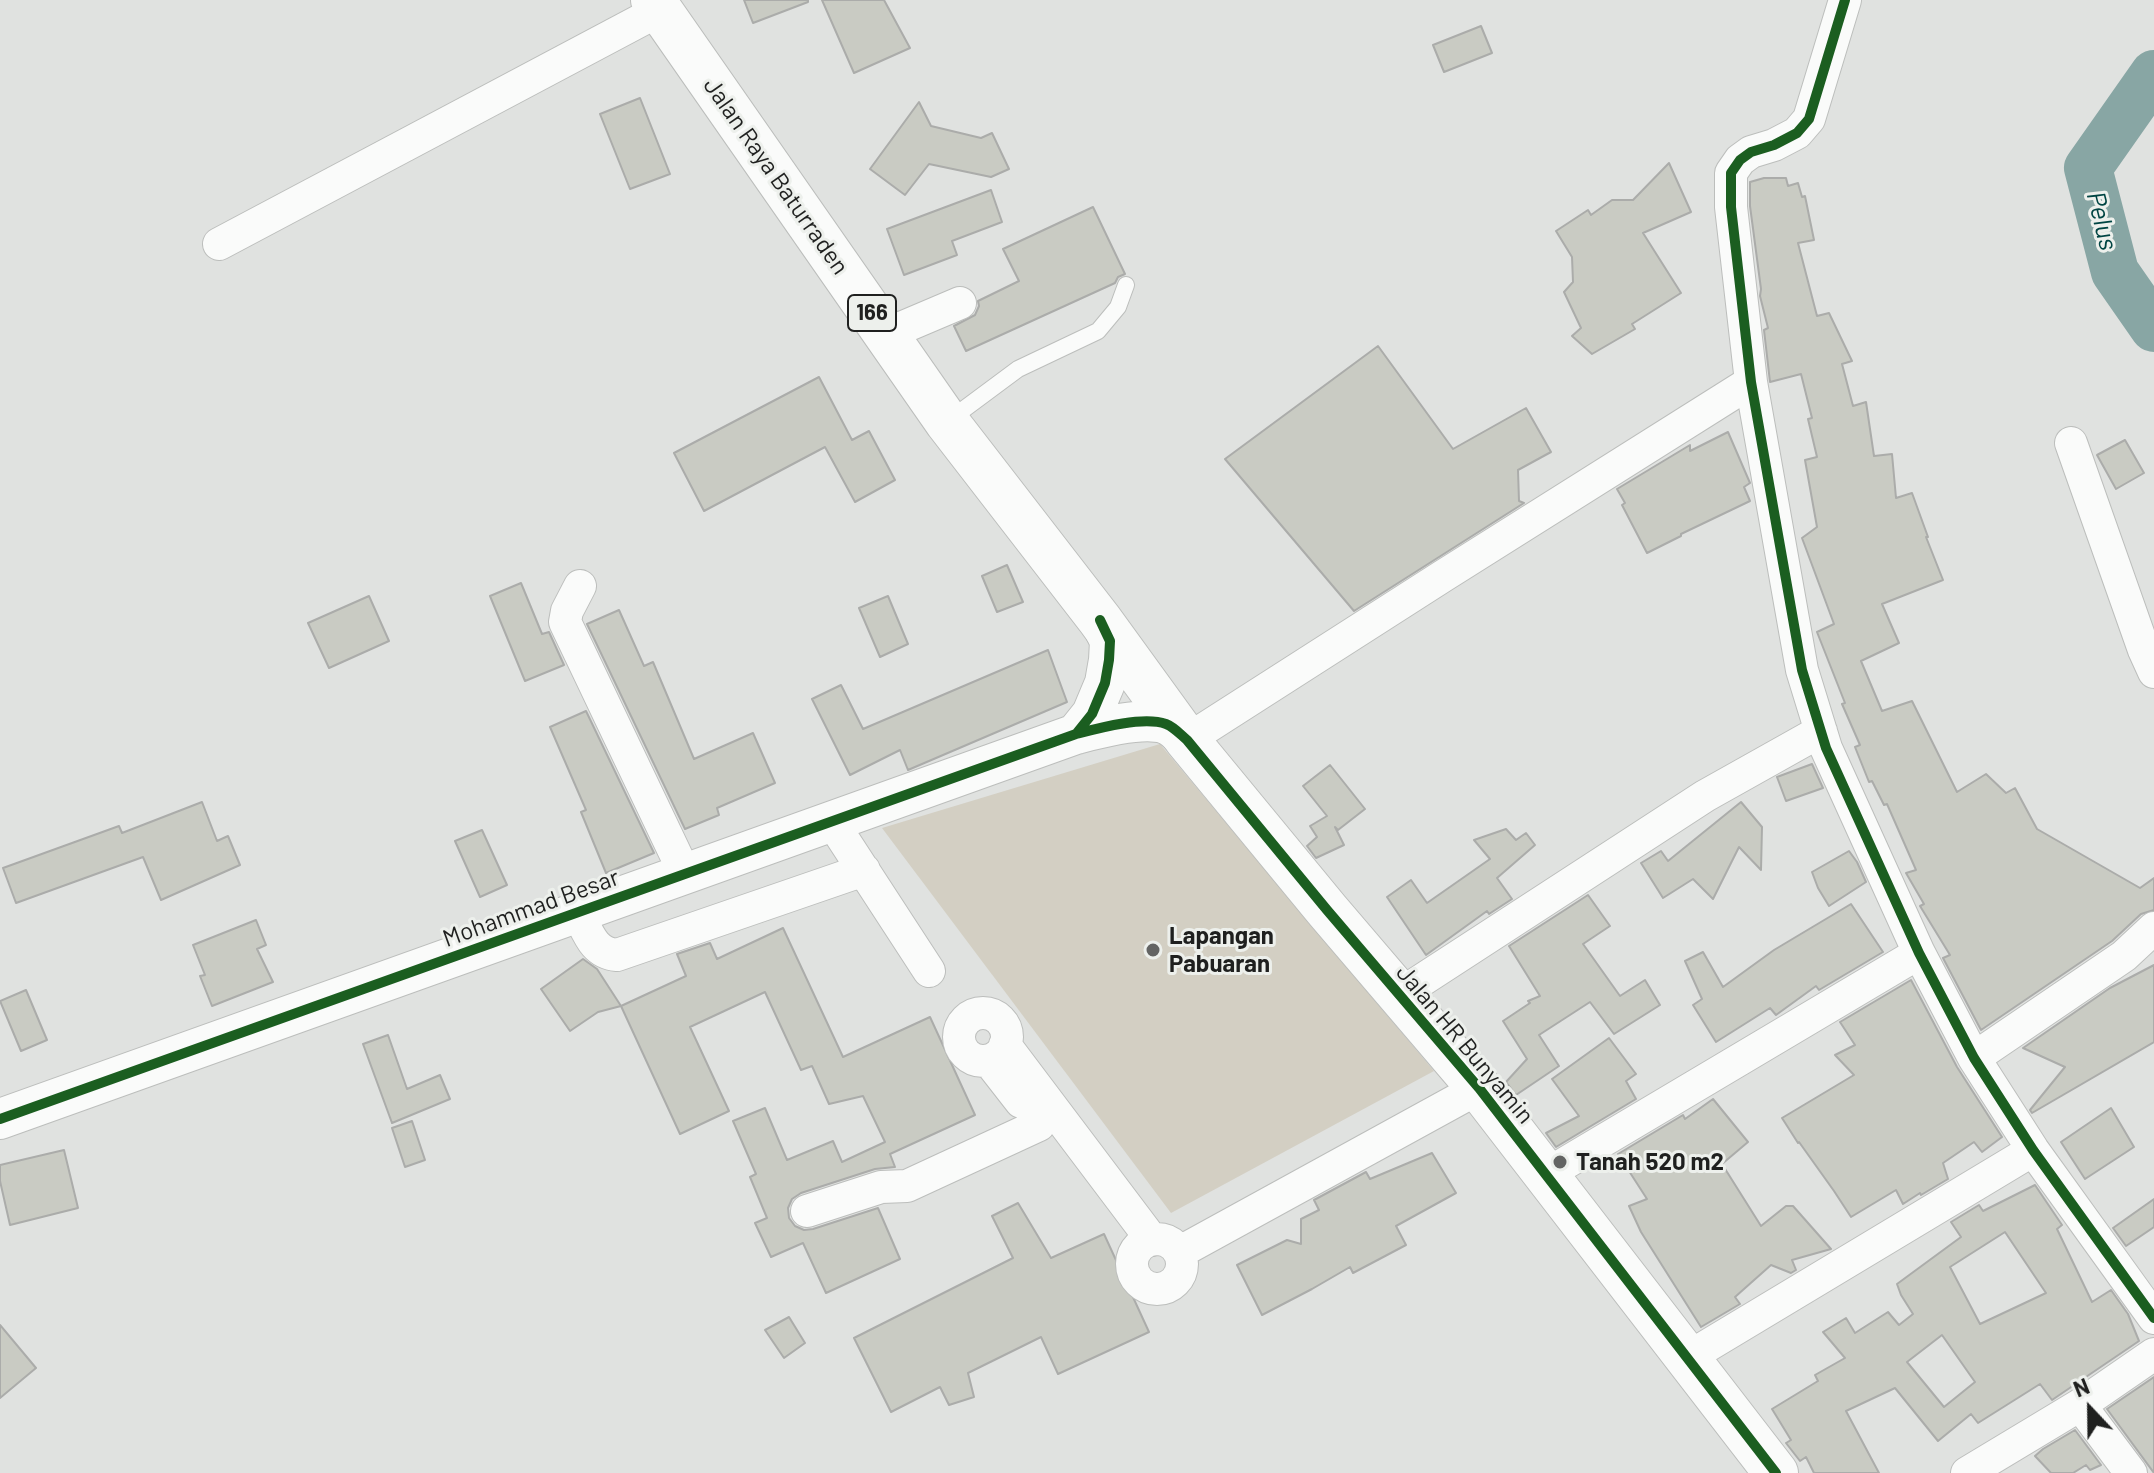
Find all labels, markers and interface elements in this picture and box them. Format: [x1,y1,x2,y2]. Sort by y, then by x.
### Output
street label: Jalan Raya Baturraden [697,72,855,280]
water label: Pelus [2080,188,2124,254]
road number: 166 [848,295,896,331]
street label: Mohammad Besar [439,863,623,953]
place label: Lapangan Pabuaran [1169,922,1274,978]
marker: Lapangan Pabuaran [1144,941,1162,959]
street label: Jalan HR Bunyamin [1390,958,1540,1130]
place label: Tanah 520 m2 [1576,1148,1724,1176]
marker: Tanah 520 m2 [1551,1153,1569,1171]
north arrow [2050,1369,2130,1449]
text: N [2069,1372,2093,1402]

